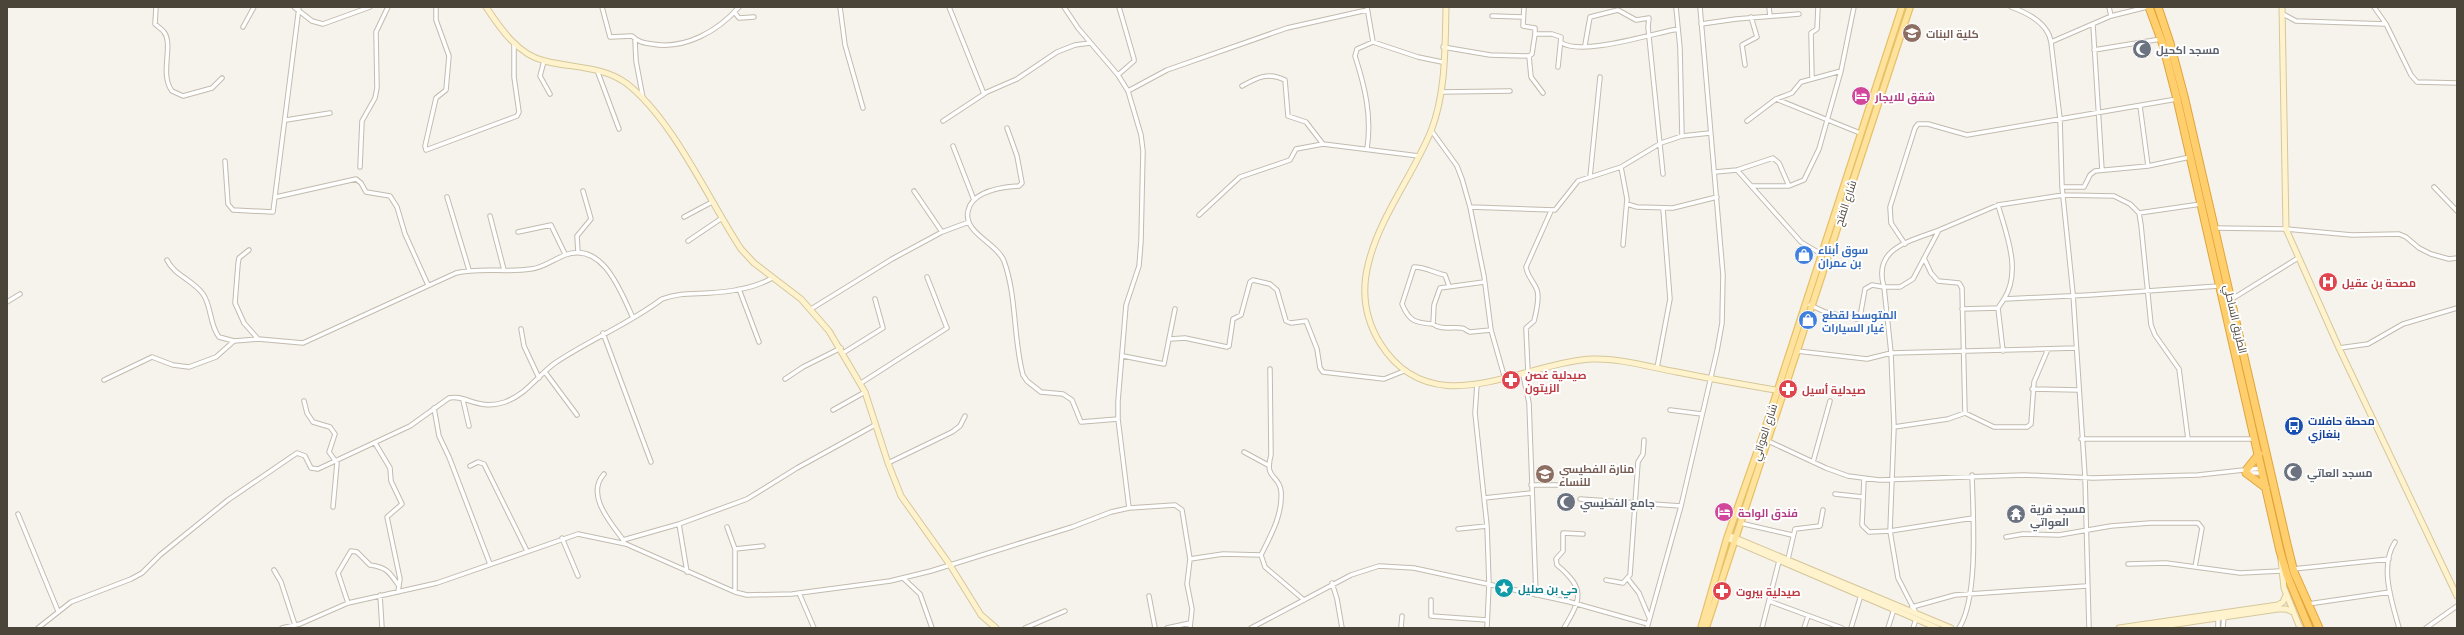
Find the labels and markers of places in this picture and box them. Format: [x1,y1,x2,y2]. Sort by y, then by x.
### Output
school or university icon: كلية البنات [1901,22,1923,44]
place label: كلية البنات [1926,27,1979,41]
mosque icon: مسجد اكحيل [2131,38,2153,60]
place label: مسجد اكحيل [2156,43,2220,57]
hotel icon: شقق للايجار [1850,85,1872,107]
place label: شقق للايجار [1874,90,1935,105]
place label: سوق أبناء بن عمران [1818,243,1868,270]
shop icon: سوق أبناء بن عمران [1793,244,1815,266]
hospital icon: مصحة بن عقيل [2317,271,2339,293]
place label: مصحة بن عقيل [2342,276,2416,290]
place label: المتوسط لقطع غيار السيارات [1822,308,1897,335]
shop icon: المتوسط لقطع غيار السيارات [1797,309,1819,331]
place label: صيدلية غصن الزيتون [1525,368,1587,396]
pharmacy icon: صيدلية غصن الزيتون [1500,369,1522,391]
pharmacy icon: صيدلية أسيل [1777,378,1799,400]
place label: صيدلية أسيل [1802,383,1866,397]
place label: محطة حافلات بنغازي [2308,414,2375,444]
bus stop icon: محطة حافلات بنغازي [2283,415,2305,437]
mosque icon: مسجد العاتي [2282,461,2304,483]
place label: منارة الفطيسي للنساء [1559,462,1634,488]
school or university icon: منارة الفطيسي للنساء [1534,463,1556,485]
place label: مسجد العاتي [2307,466,2373,483]
mosque icon: جامع الفطيسي [1555,491,1577,513]
place label: جامع الفطيسي [1580,496,1655,513]
hotel icon: فندق الواحة [1713,501,1735,523]
place label: مسجد قرية العواتي [2030,502,2086,532]
temple icon: مسجد قرية العواتي [2005,503,2027,525]
place label: فندق الواحة [1738,506,1798,521]
place icon: حي بن صليل [1493,577,1515,599]
pharmacy icon: صيدلية بيروت [1711,580,1733,602]
place label: حي بن صليل [1518,582,1578,599]
place label: صيدلية بيروت [1736,585,1801,600]

